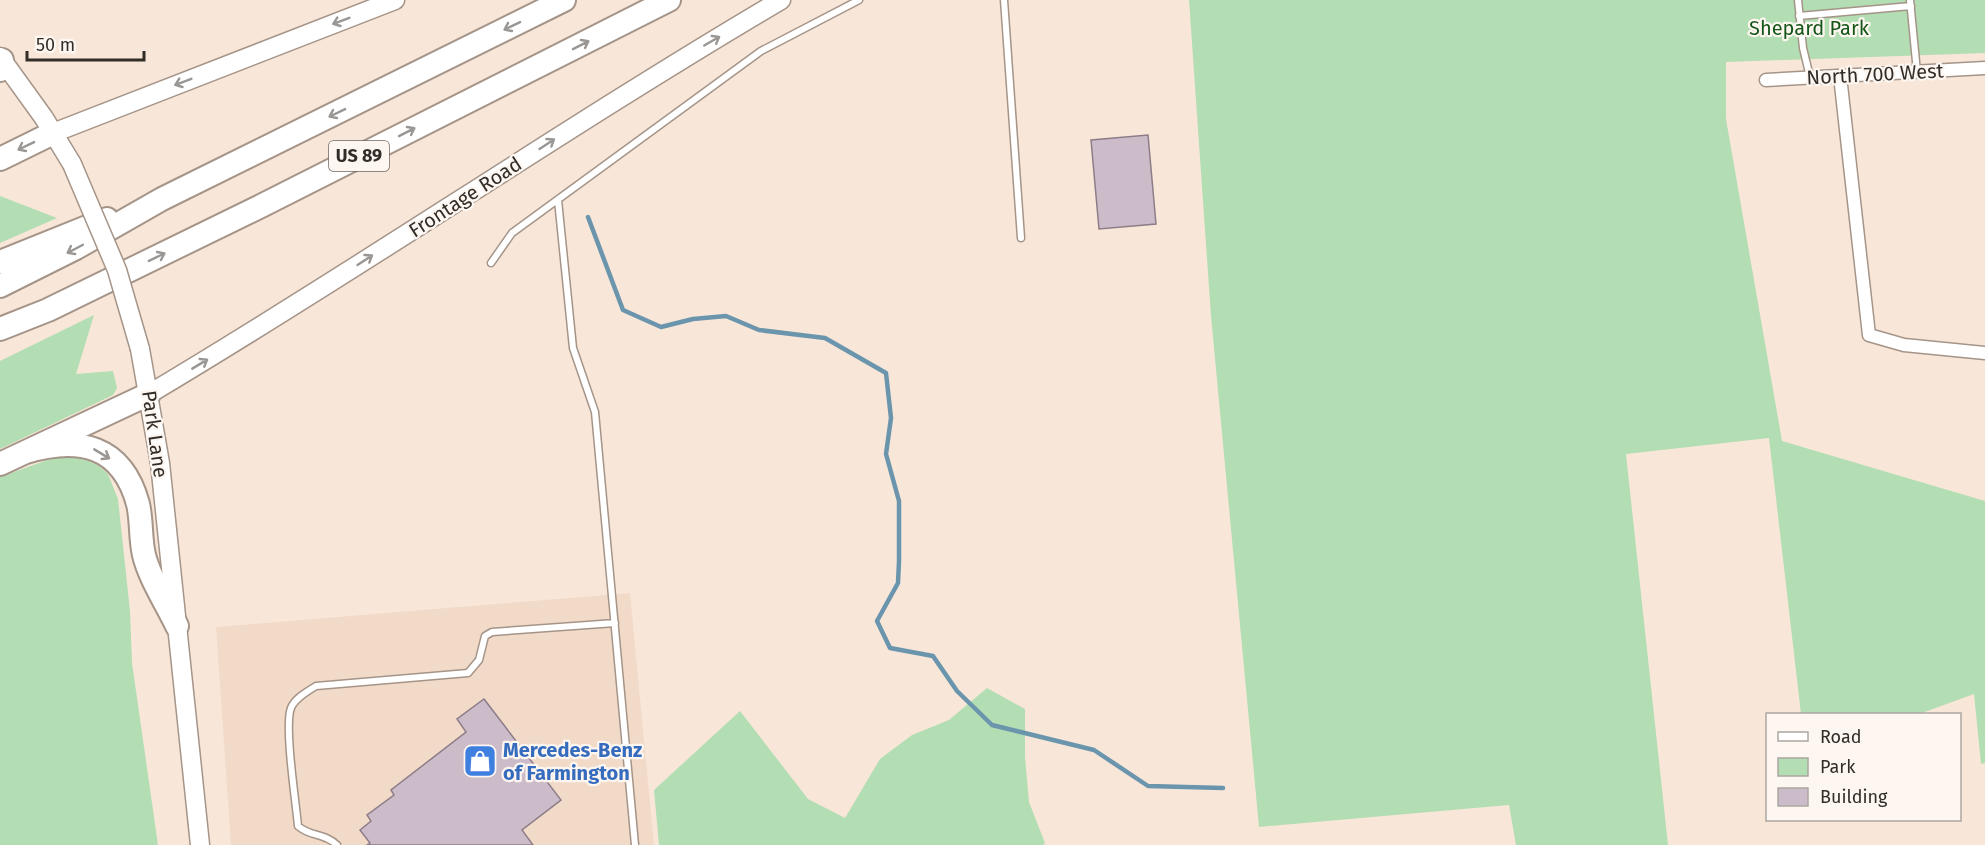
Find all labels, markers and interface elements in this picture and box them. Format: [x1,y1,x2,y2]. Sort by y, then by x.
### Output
one-way arrow [332,16,350,27]
park label: Shepard Park [1749,16,1870,40]
one-way arrow [503,21,521,32]
scale bar [27,24,144,62]
text: 50 m [36,34,75,56]
one-way arrow [703,34,720,46]
one-way arrow [571,38,589,50]
street label: North 700 West [1806,58,1945,90]
one-way arrow [174,78,192,89]
one-way arrow [328,107,346,119]
one-way arrow [397,126,415,138]
one-way arrow [538,138,555,150]
one-way arrow [18,140,36,152]
road number: US 89 [329,141,389,171]
street label: Frontage Road [404,152,526,242]
one-way arrow [67,243,84,255]
one-way arrow [147,250,165,262]
one-way arrow [356,254,373,266]
one-way arrow [191,357,208,369]
street label: Park Lane [137,389,173,479]
one-way arrow [93,448,110,460]
legend [1766,713,1961,821]
text: Road [1820,726,1862,748]
place label: Mercedes-Benz of Farmington [503,738,642,785]
shop icon: Mercedes-Benz of Farmington [462,743,498,779]
text: Park [1820,756,1856,778]
text: Building [1820,786,1888,808]

